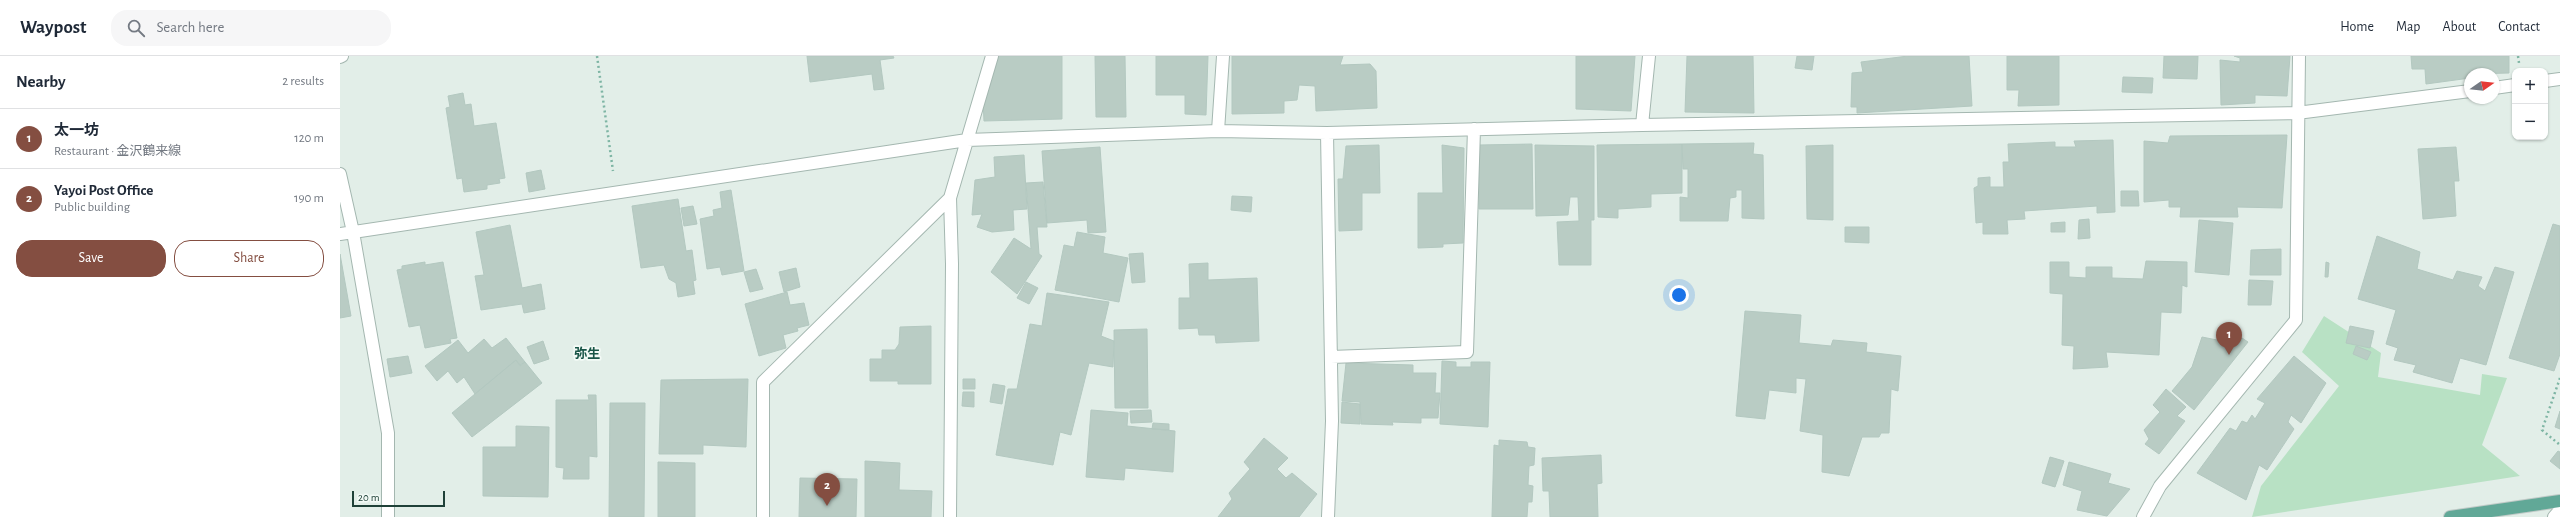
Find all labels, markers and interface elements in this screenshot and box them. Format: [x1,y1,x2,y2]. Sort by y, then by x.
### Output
search box [111,10,391,46]
icon: search [125,17,147,39]
text: Waypost [20,18,87,37]
text: Search here [157,20,224,35]
text: Home [2340,20,2374,34]
text: Map [2396,20,2420,34]
text: About [2442,20,2476,34]
text: Contact [2498,20,2540,34]
north arrow [2464,68,2500,104]
map controls [2512,68,2548,140]
button: + [2512,68,2548,104]
text: Nearby [16,73,66,90]
text: 2 results [282,75,324,88]
button: − [2512,104,2548,140]
text: 太一坊 [54,123,99,138]
text: 1 [27,132,31,145]
text: 120 m [294,132,324,145]
text: Restaurant · 金沢鶴来線 [54,145,181,158]
text: Yayoi Post Office [54,183,153,198]
text: 2 [26,192,32,205]
text: 190 m [294,192,324,205]
text: Public building [54,201,130,214]
button: Save [16,240,166,277]
button: Share [174,240,324,277]
your location [1669,285,1689,305]
pin: 1 [2216,322,2242,355]
district label: 弥生 [574,346,600,361]
pin: 2 [814,473,840,506]
scale bar [352,489,445,508]
text: 20 m [358,492,379,503]

